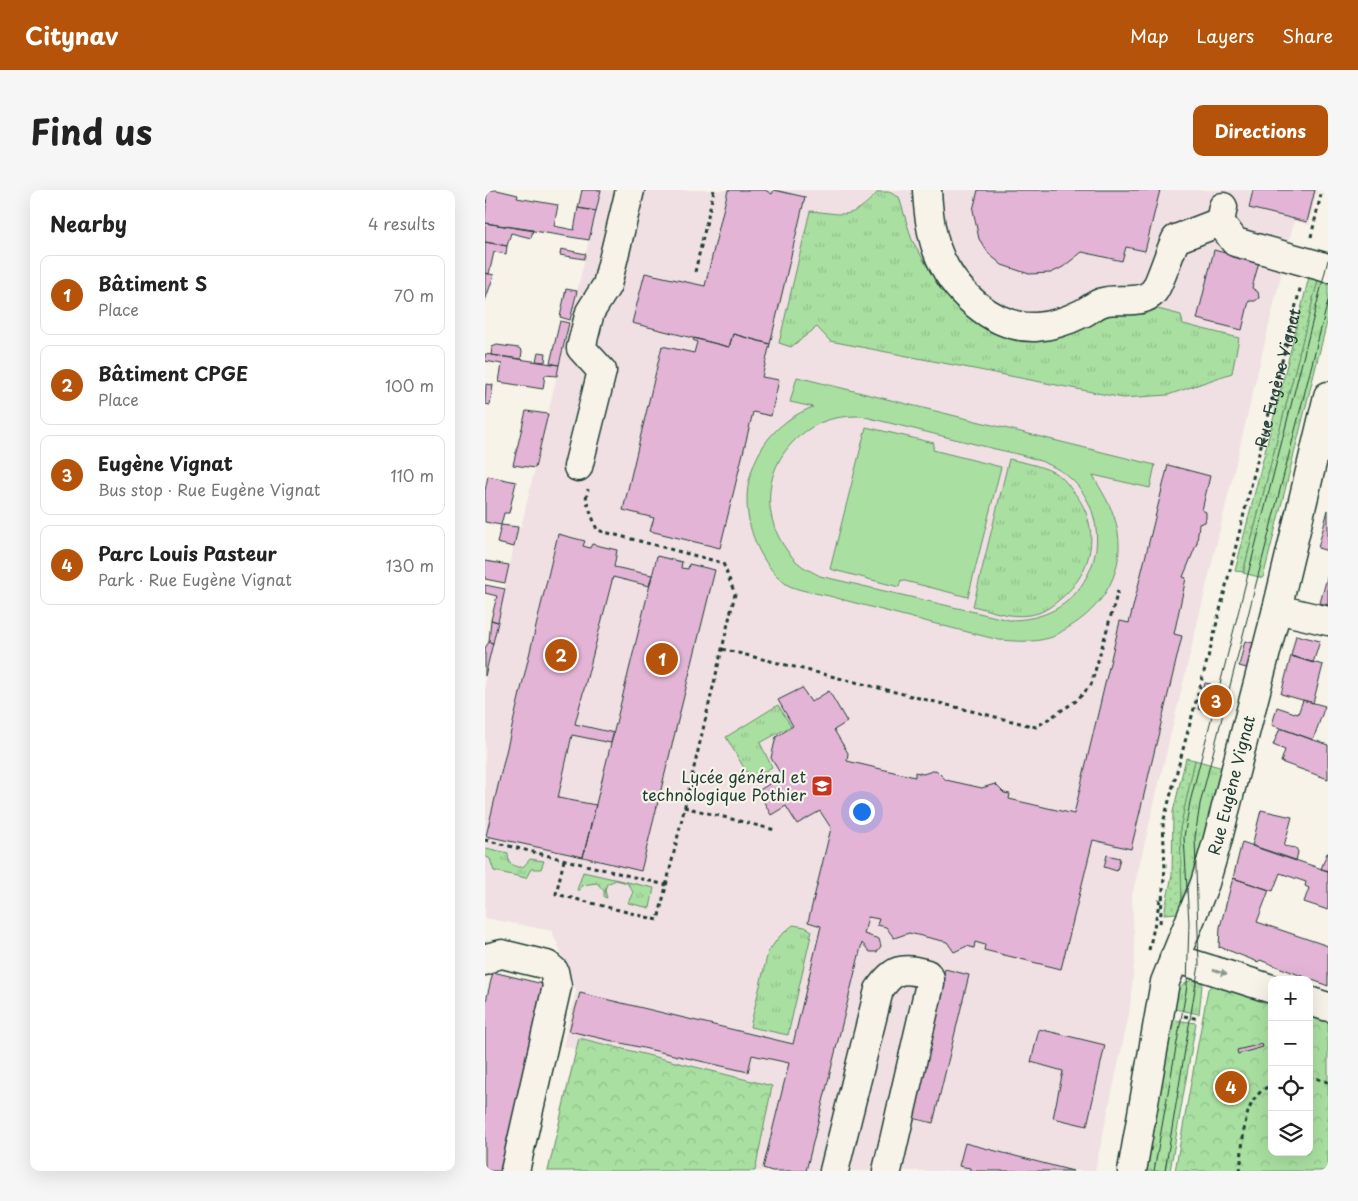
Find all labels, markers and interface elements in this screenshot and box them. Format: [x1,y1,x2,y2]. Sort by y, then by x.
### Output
text: Citynav [25,17,118,53]
text: Map [1130,22,1169,49]
text: Layers [1197,22,1254,49]
text: Share [1282,22,1333,49]
text: Find us [30,104,152,157]
button: Directions [1193,105,1328,156]
text: Nearby [50,207,127,239]
text: 4 results [368,211,435,235]
text: Bâtiment S [98,269,207,297]
text: 1 [63,283,71,307]
text: 70 m [394,283,434,307]
text: Place [98,297,139,321]
street label: Rue Eugène Vignat [1248,305,1306,450]
text: Bâtiment CPGE [98,359,248,387]
text: 2 [61,373,73,397]
text: 100 m [385,373,434,397]
text: Place [98,387,139,411]
text: Eugène Vignat [98,449,233,477]
text: 3 [62,463,72,487]
text: 110 m [391,463,434,487]
text: Bus stop · Rue Eugène Vignat [98,477,320,501]
text: Parc Louis Pasteur [98,539,277,567]
text: 4 [62,553,72,577]
text: 130 m [386,553,434,577]
text: Park · Rue Eugène Vignat [98,567,292,591]
pin: 2 [545,636,577,674]
pin: 1 [646,640,678,678]
pin: 3 [1200,682,1232,720]
street label: Rue Eugène Vignat [1201,712,1260,858]
place label: Lycée général et technologique Pothier [642,764,807,806]
school or university icon: Lycée général et technologique Pothier [810,774,834,798]
your location [849,799,875,825]
one-way arrow [1213,969,1228,977]
map controls [1268,976,1313,1156]
button: + [1268,976,1313,1021]
button: − [1268,1021,1313,1066]
button: locate [1268,1066,1313,1111]
pin: 4 [1215,1068,1247,1106]
button: layers [1268,1111,1313,1156]

